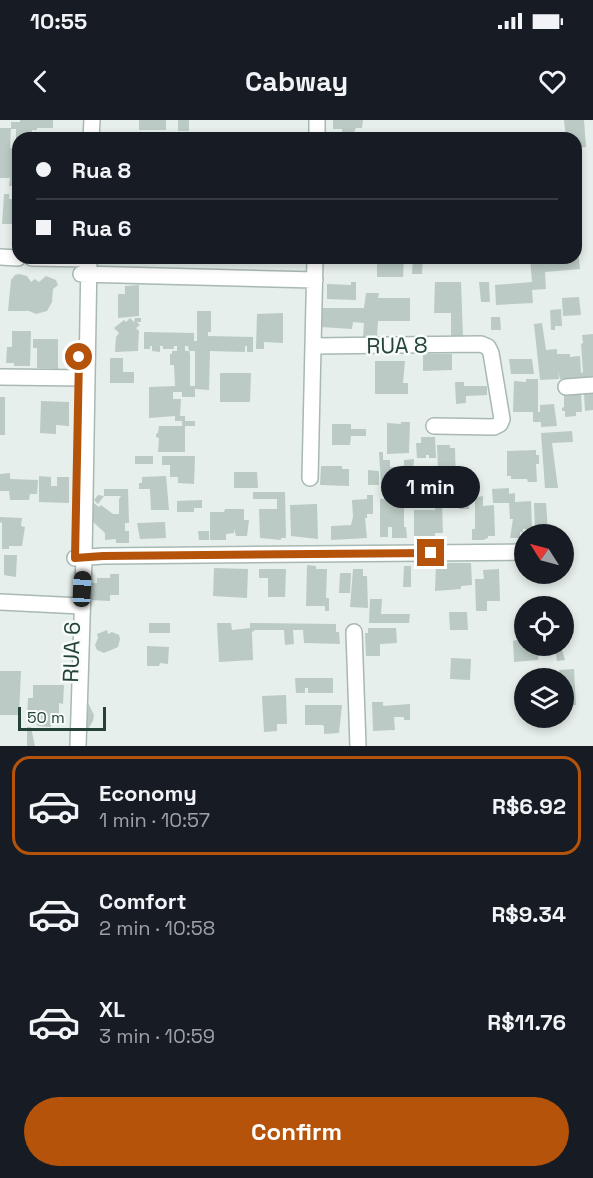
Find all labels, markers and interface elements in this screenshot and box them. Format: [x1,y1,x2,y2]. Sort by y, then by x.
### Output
text: 10:55 [30,7,87,35]
text: Cabway [245,64,348,99]
icon: back [24,65,57,98]
icon: heart [536,65,569,98]
text: Rua 8 [72,156,131,184]
text: Rua 6 [72,214,131,242]
street label: RUA 8 [366,330,428,360]
route start [65,343,92,370]
callout: 1 min [382,466,480,508]
text: 1 min [406,474,455,500]
north arrow [514,524,574,584]
map controls [514,524,574,728]
route end [417,539,444,566]
car [72,571,92,607]
button: locate [514,596,574,656]
street label: RUA 6 [56,621,86,683]
button: layers [514,668,574,728]
scale bar [18,704,106,732]
text: 50 m [27,707,65,728]
icon: car [27,779,81,833]
text: Economy [99,779,197,807]
text: R$6.92 [492,792,566,820]
text: 1 min · 10:57 [99,807,210,833]
icon: car [27,887,81,941]
text: Comfort [99,887,187,915]
text: R$9.34 [491,900,566,928]
text: 2 min · 10:58 [99,915,215,941]
icon: car [27,995,81,1049]
text: XL [99,995,125,1023]
text: R$11.76 [487,1008,566,1036]
text: 3 min · 10:59 [99,1023,215,1049]
button: Confirm [24,1097,569,1166]

